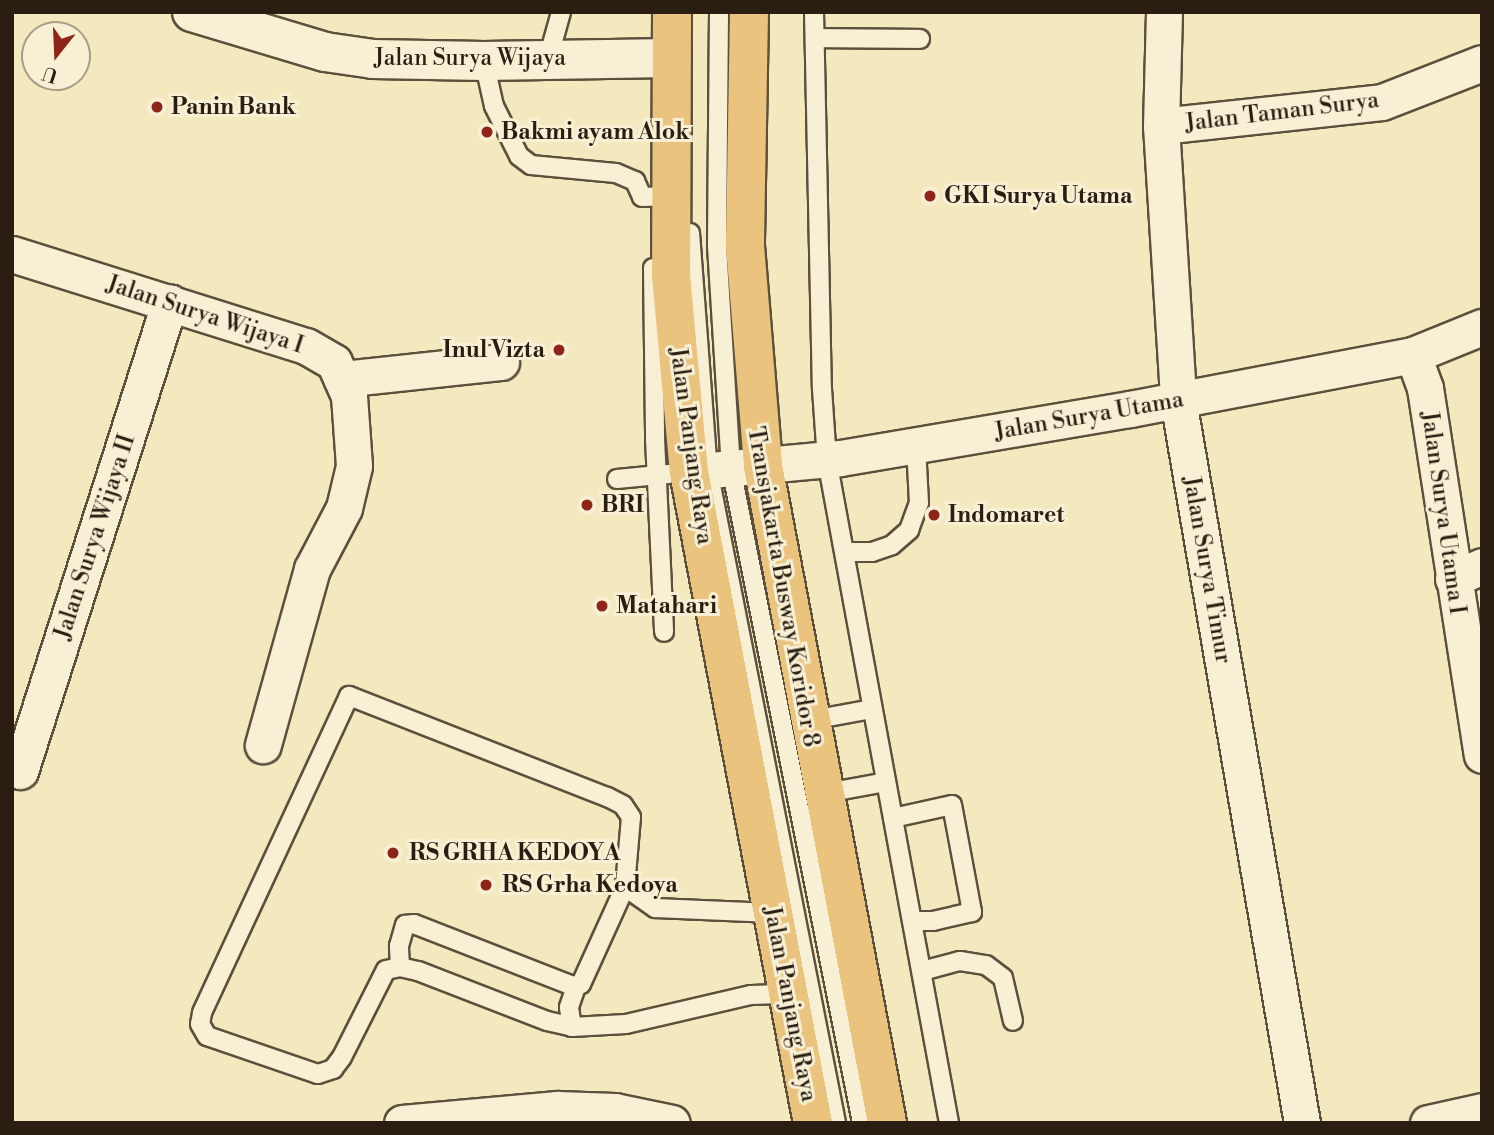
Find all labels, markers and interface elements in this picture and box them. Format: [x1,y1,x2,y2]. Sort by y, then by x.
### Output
north arrow [21,21,91,91]
street label: Jalan Surya Wijaya [374,44,566,72]
text: U [39,60,61,88]
street label: Jalan Taman Surya [1184,86,1380,138]
place label: Panin Bank [171,93,296,121]
marker: Panin Bank [149,99,165,115]
place label: Bakmi ayam Alok [501,118,690,146]
marker: Bakmi ayam Alok [479,124,495,140]
place label: GKI Surya Utama [944,182,1132,210]
marker: GKI Surya Utama [922,188,938,204]
street label: Jalan Surya Wijaya I [103,270,307,360]
place label: Inul Vizta [443,336,545,364]
marker: Inul Vizta [551,342,567,358]
street label: Jalan Panjang Raya [664,346,718,546]
street label: Jalan Surya Utama [992,386,1186,446]
street label: Jalan Surya Utama I [1415,410,1471,616]
street label: Transjakarta Busway Koridor 8 [741,425,825,749]
street label: Jalan Surya Wijaya II [49,431,141,643]
street label: Jalan Surya Timur [1177,474,1237,666]
place label: BRI [601,491,644,519]
marker: BRI [579,497,595,513]
place label: Indomaret [948,501,1064,529]
marker: Indomaret [926,507,942,523]
place label: Matahari [616,592,717,620]
marker: Matahari [594,598,610,614]
place label: RS GRHA KEDOYA [409,839,620,867]
marker: RS GRHA KEDOYA [383,843,403,863]
place label: RS Grha Kedoya [502,871,678,899]
marker: RS Grha Kedoya [476,875,496,895]
street label: Jalan Panjang Raya [758,904,822,1104]

